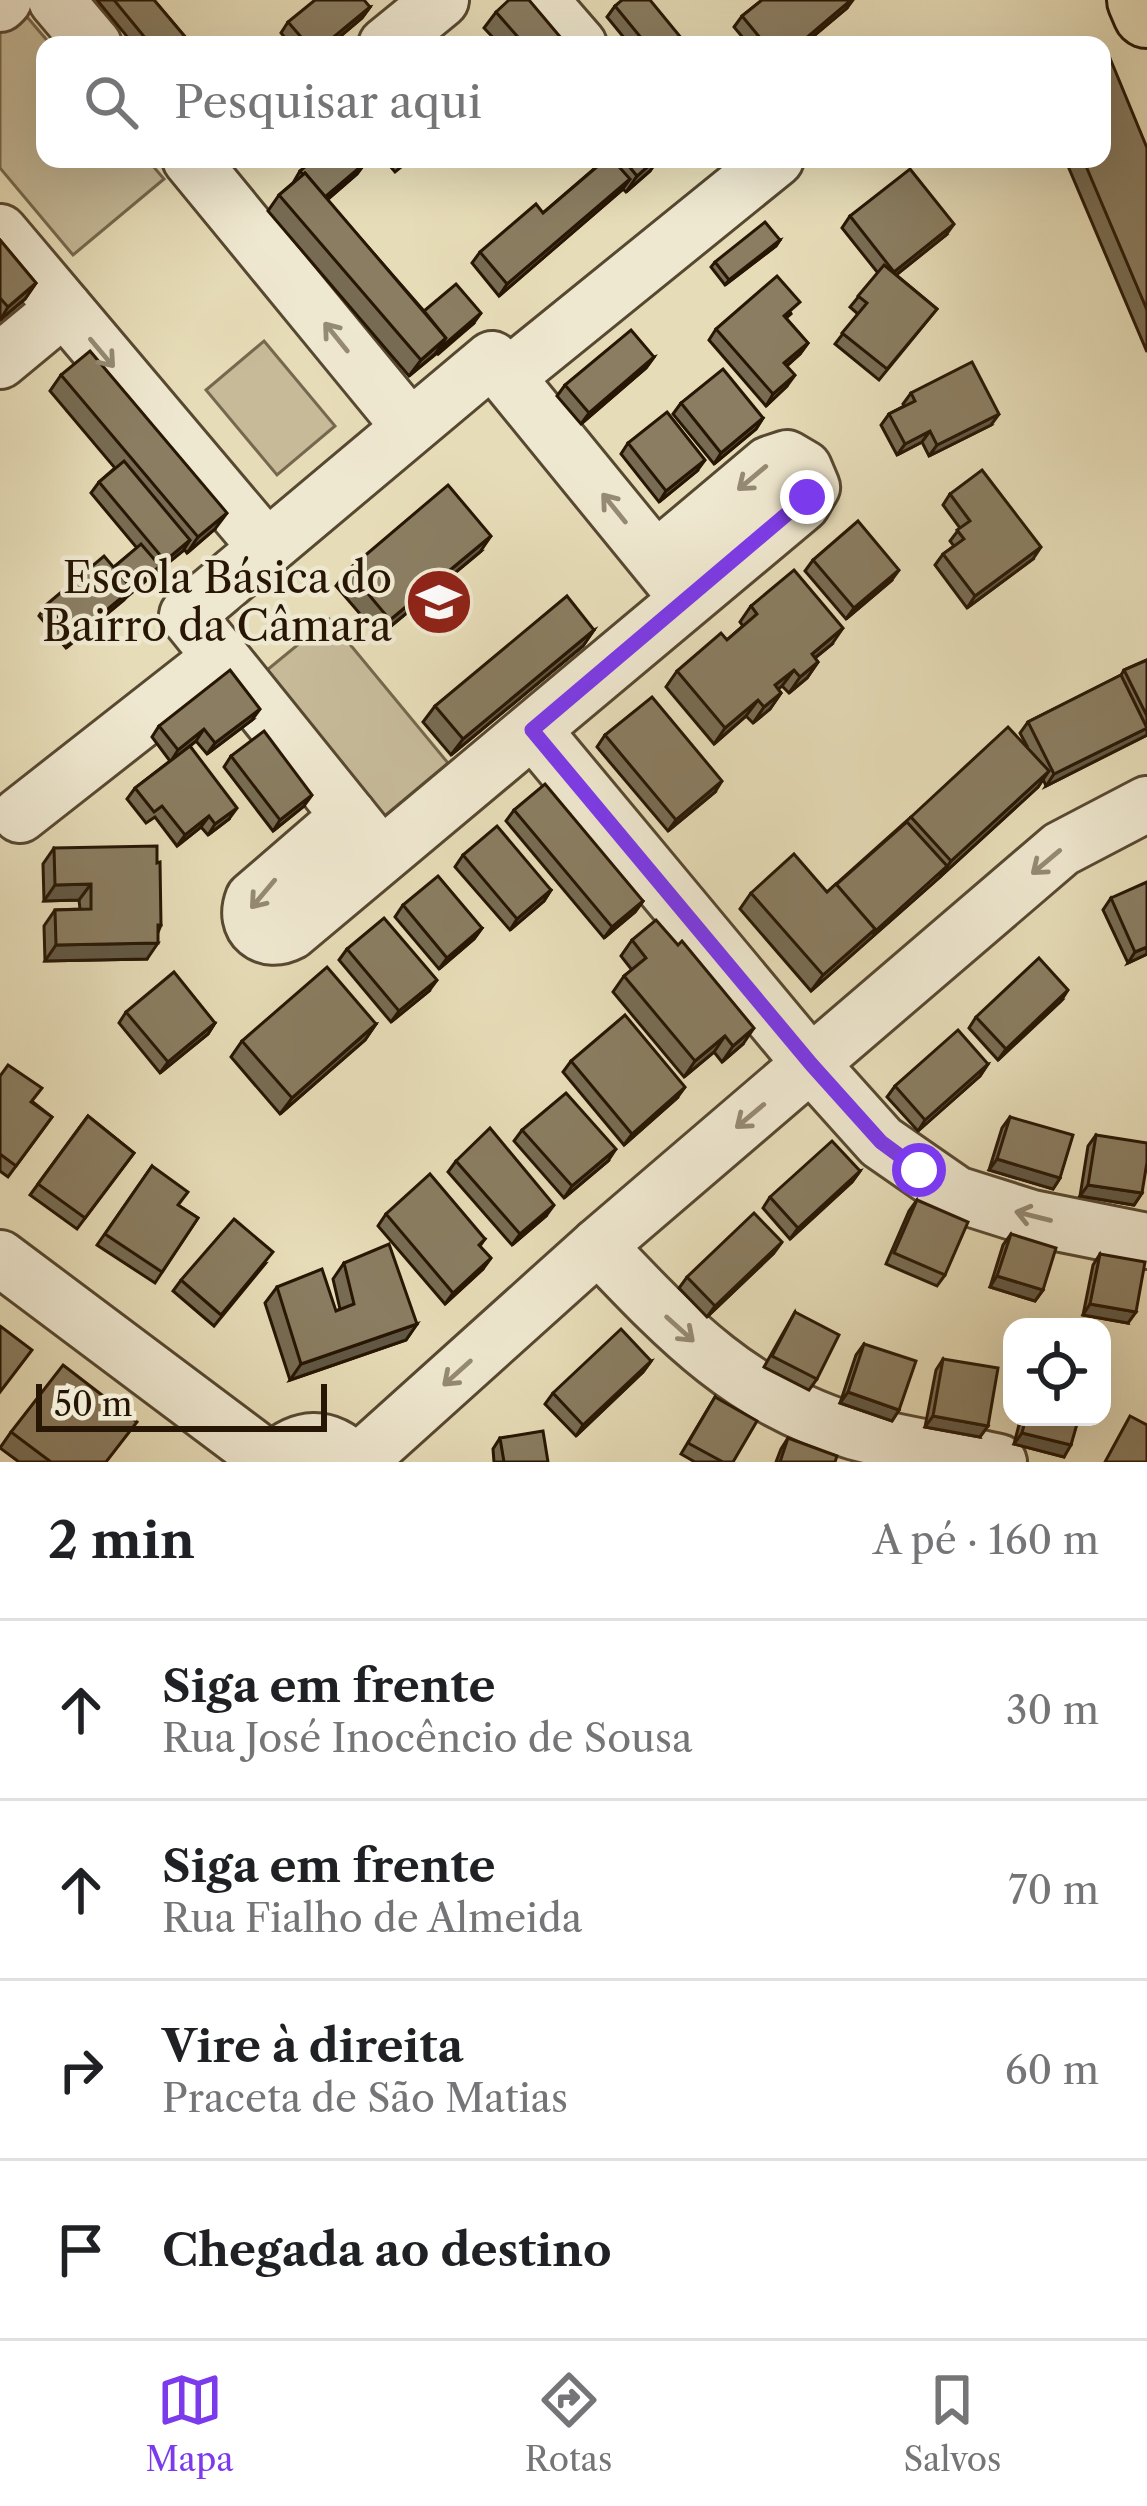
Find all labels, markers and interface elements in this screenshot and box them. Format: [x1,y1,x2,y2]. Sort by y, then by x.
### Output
search box [36,36,1111,168]
icon: search [78,69,144,135]
text: Pesquisar aqui [174,74,482,130]
one-way arrow [323,321,350,353]
one-way arrow [88,337,116,368]
one-way arrow [737,464,769,490]
route end [780,470,834,524]
one-way arrow [602,493,628,525]
place label: Escola Básica do Bairro da Câmara [42,552,393,652]
school or university icon: Escola Básica do Bairro da Câmara [404,567,474,637]
one-way arrow [1031,848,1062,876]
one-way arrow [250,878,277,909]
one-way arrow [735,1102,766,1129]
route start [892,1143,946,1197]
one-way arrow [1014,1204,1052,1226]
one-way arrow [664,1315,694,1343]
map controls [1003,1318,1111,1426]
button: locate [1003,1318,1111,1426]
one-way arrow [442,1359,472,1386]
scale bar [36,1378,327,1431]
text: 50 m [54,1384,132,1425]
text: 2 min [48,1509,195,1571]
text: A pé · 160 m [873,1516,1099,1564]
text: Siga em frente [162,1658,495,1714]
icon: ahead [48,1677,114,1743]
text: 30 m [1006,1686,1099,1734]
text: Rua José Inocêncio de Sousa [162,1714,693,1762]
text: Siga em frente [162,1838,495,1894]
icon: ahead [48,1857,114,1923]
text: 70 m [1008,1866,1099,1914]
text: Rua Fialho de Almeida [162,1894,582,1942]
text: Vire à direita [162,2018,463,2074]
icon: right [48,2037,114,2103]
text: 60 m [1005,2046,1099,2094]
text: Praceta de São Matias [162,2074,568,2122]
icon: arrive [48,2217,114,2283]
text: Chegada ao destino [162,2222,612,2278]
tab: Mapa [146,2367,234,2480]
tab: Rotas [525,2367,612,2480]
tab: Salvos [903,2367,1001,2480]

